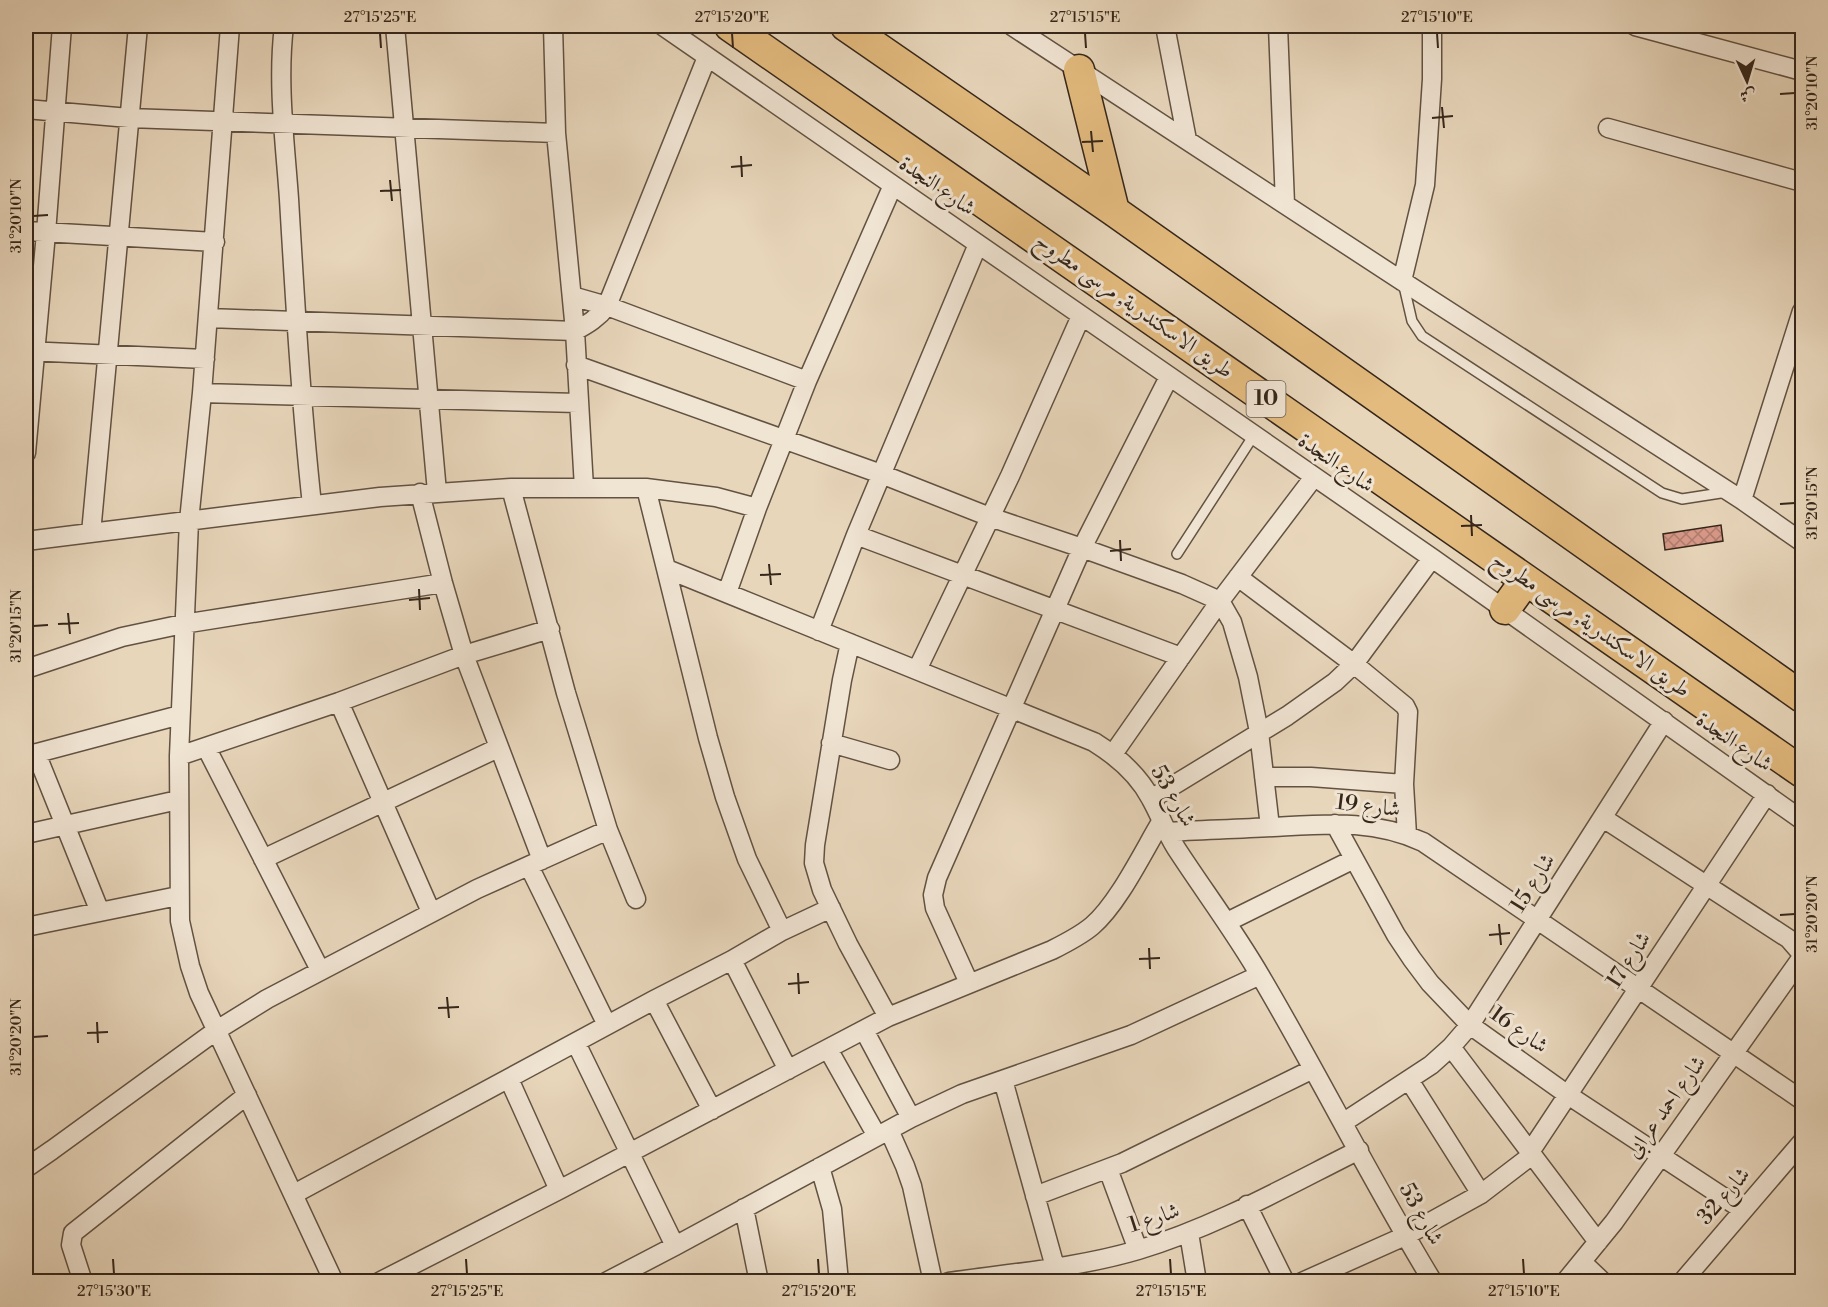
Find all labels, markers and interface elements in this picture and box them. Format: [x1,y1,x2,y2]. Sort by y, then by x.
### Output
text: 27°15'25"E [344,8,416,27]
text: 27°15'20"E [695,8,769,27]
text: 27°15'15"E [1050,8,1120,27]
text: 27°15'10"E [1401,8,1473,27]
north arrow [1717,51,1777,111]
text: 31°20'10"N [1803,56,1822,130]
text: ش [1739,84,1757,105]
street label: شارع النجدة [891,150,980,225]
text: 31°20'10"N [7,179,26,253]
street label: طريق الاسكندرية, مرسى مطروح [1027,227,1238,389]
road number: 10 [1246,381,1286,417]
street label: شارع النجدة [1290,427,1379,502]
text: 31°20'15"N [1803,466,1822,540]
street label: طريق الاسكندرية, مرسى مطروح [1484,546,1695,708]
text: 31°20'15"N [7,589,26,663]
street label: شارع النجدة [1688,706,1777,781]
street label: شارع 53 [1141,760,1201,834]
street label: شارع 19 [1334,789,1402,827]
street label: شارع 15 [1505,849,1565,920]
text: 31°20'20"N [1803,875,1822,953]
street label: شارع 17 [1601,927,1661,996]
text: 31°20'20"N [7,998,26,1076]
street label: شارع 16 [1482,1000,1553,1063]
street label: شارع احمد عرابى [1620,1050,1716,1166]
street label: شارع 32 [1692,1162,1759,1233]
street label: شارع 53 [1389,1178,1449,1252]
street label: شارع 1 [1125,1197,1184,1243]
text: 27°15'30"E [77,1282,151,1301]
text: 27°15'25"E [431,1282,503,1301]
text: 27°15'20"E [782,1282,856,1301]
text: 27°15'15"E [1136,1282,1206,1301]
text: 27°15'10"E [1488,1282,1560,1301]

